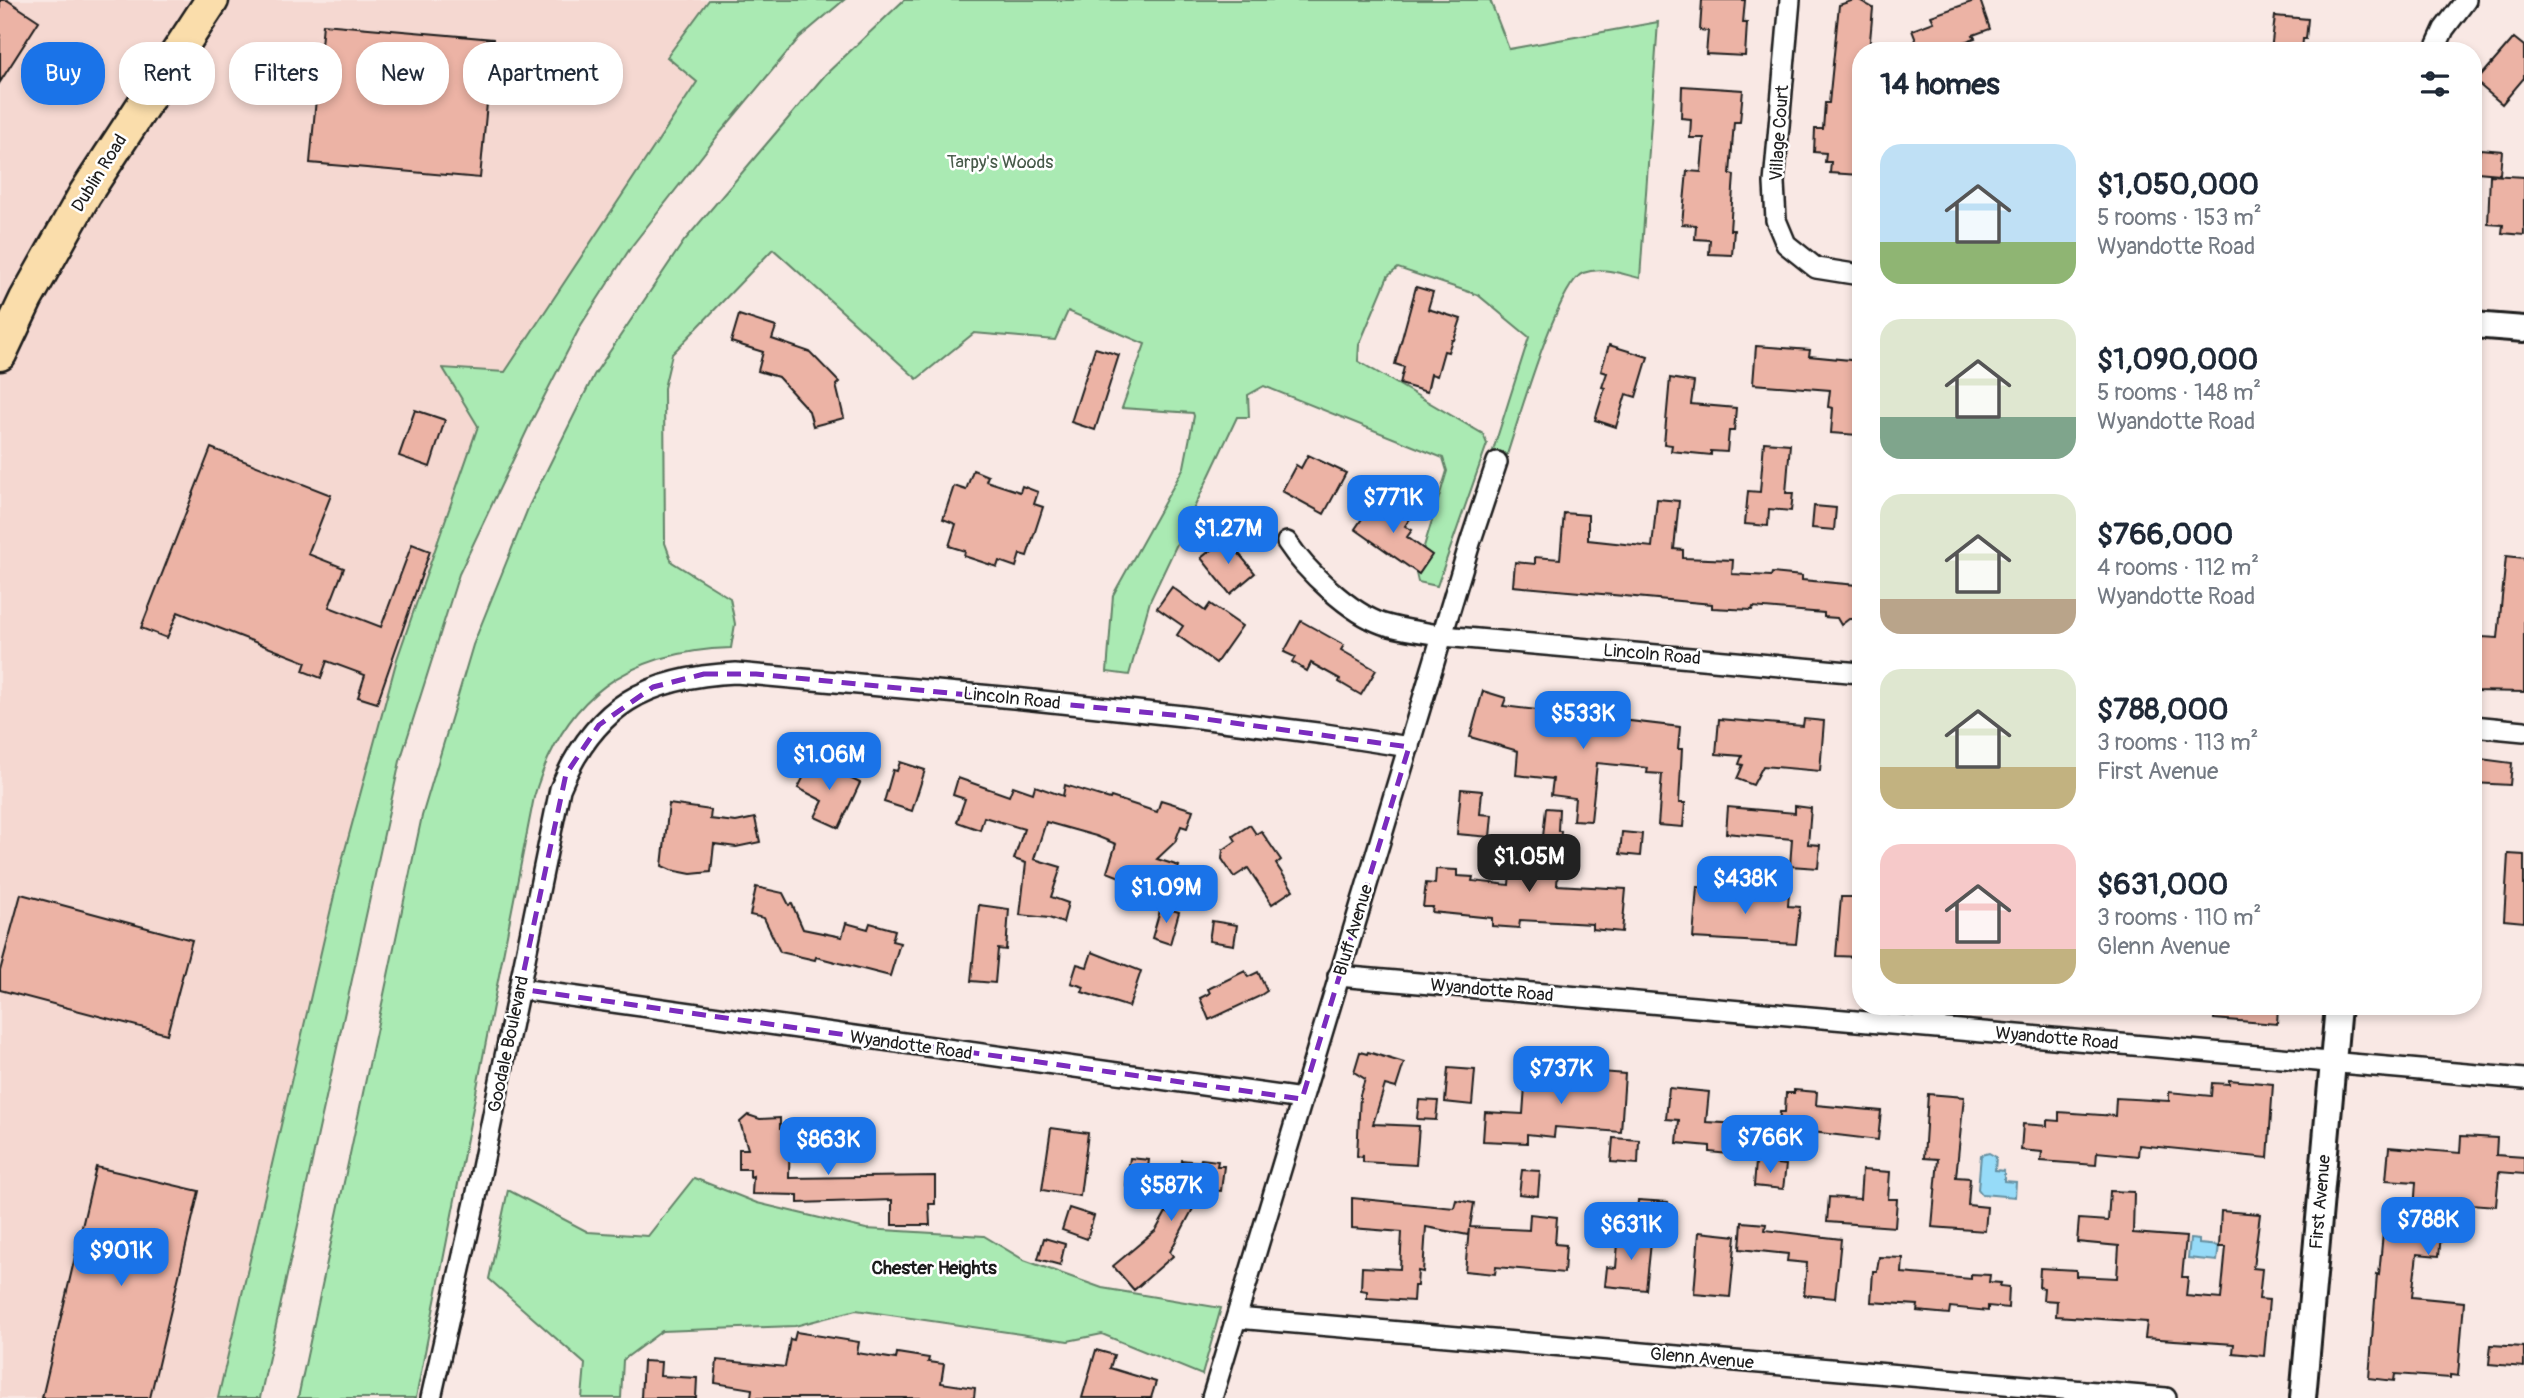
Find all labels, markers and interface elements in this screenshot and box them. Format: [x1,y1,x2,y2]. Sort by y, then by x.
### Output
chip: Buy [21,42,105,105]
chip: Rent [119,42,215,105]
chip: Filters [229,42,342,105]
chip: New [356,42,449,105]
chip: Apartment [463,42,623,105]
icon: filters [2416,65,2454,103]
text: 14 homes [1880,66,2000,103]
street label: Village Court [1765,83,1794,182]
street label: Dublin Road [66,130,132,216]
park label: Tarpy's Woods [947,151,1053,174]
text: $1,050,000 [2097,166,2259,203]
icon: home [1936,172,2020,256]
text: 5 rooms · 153 m² [2097,203,2262,232]
text: Wyandotte Road [2097,232,2255,261]
text: $1,090,000 [2097,341,2258,378]
icon: home [1936,347,2020,431]
text: 5 rooms · 148 m² [2097,378,2261,407]
text: Wyandotte Road [2097,407,2255,436]
pin: $771K [1344,476,1442,535]
text: $771K [1363,483,1423,512]
pin: $1.27M [1171,506,1285,566]
text: $1.27M [1194,514,1262,543]
text: $766,000 [2097,516,2233,553]
icon: home [1936,522,2020,606]
text: 4 rooms · 112 m² [2097,553,2259,582]
text: Wyandotte Road [2097,582,2255,611]
street label: Lincoln Road [1602,639,1702,670]
street label: Lincoln Road [962,682,1062,715]
text: $788,000 [2097,691,2228,728]
pin: $533K [1534,692,1632,751]
icon: home [1936,697,2020,781]
text: $533K [1551,699,1615,728]
text: 3 rooms · 113 m² [2097,728,2258,757]
pin: $1.06M [772,732,886,792]
text: $1.06M [793,740,865,769]
text: First Avenue [2097,757,2218,786]
pin: $1.05M [1472,834,1586,894]
text: $1.05M [1493,842,1565,871]
pin: $438K [1696,856,1794,916]
text: $438K [1713,864,1777,893]
pin: $1.09M [1109,866,1223,925]
text: $631,000 [2097,866,2228,903]
icon: home [1936,872,2020,956]
text: $1.09M [1131,873,1201,902]
street label: Bluff Avenue [1329,881,1378,979]
text: 3 rooms · 110 m² [2097,903,2261,932]
text: Glenn Avenue [2097,932,2230,961]
street label: Goodale Boulevard [483,974,534,1114]
street label: Wyandotte Road [1429,974,1555,1007]
street label: Wyandotte Road [1994,1022,2120,1055]
street label: Wyandotte Road [848,1025,974,1065]
pin: $737K [1512,1046,1610,1106]
text: $737K [1529,1054,1593,1083]
pin: $766K [1721,1116,1819,1175]
pin: $863K [779,1118,877,1177]
text: $766K [1737,1123,1803,1152]
text: $863K [796,1125,860,1154]
street label: First Avenue [2305,1154,2336,1250]
pin: $587K [1122,1164,1220,1223]
text: $587K [1140,1171,1202,1200]
pin: $788K [2379,1198,2477,1257]
pin: $631K [1582,1202,1680,1262]
text: $788K [2397,1205,2459,1234]
text: $631K [1600,1210,1662,1239]
pin: $901K [72,1228,170,1288]
text: $901K [90,1236,152,1265]
district label: Chester Heights [871,1256,997,1280]
street label: Glenn Avenue [1649,1343,1755,1375]

